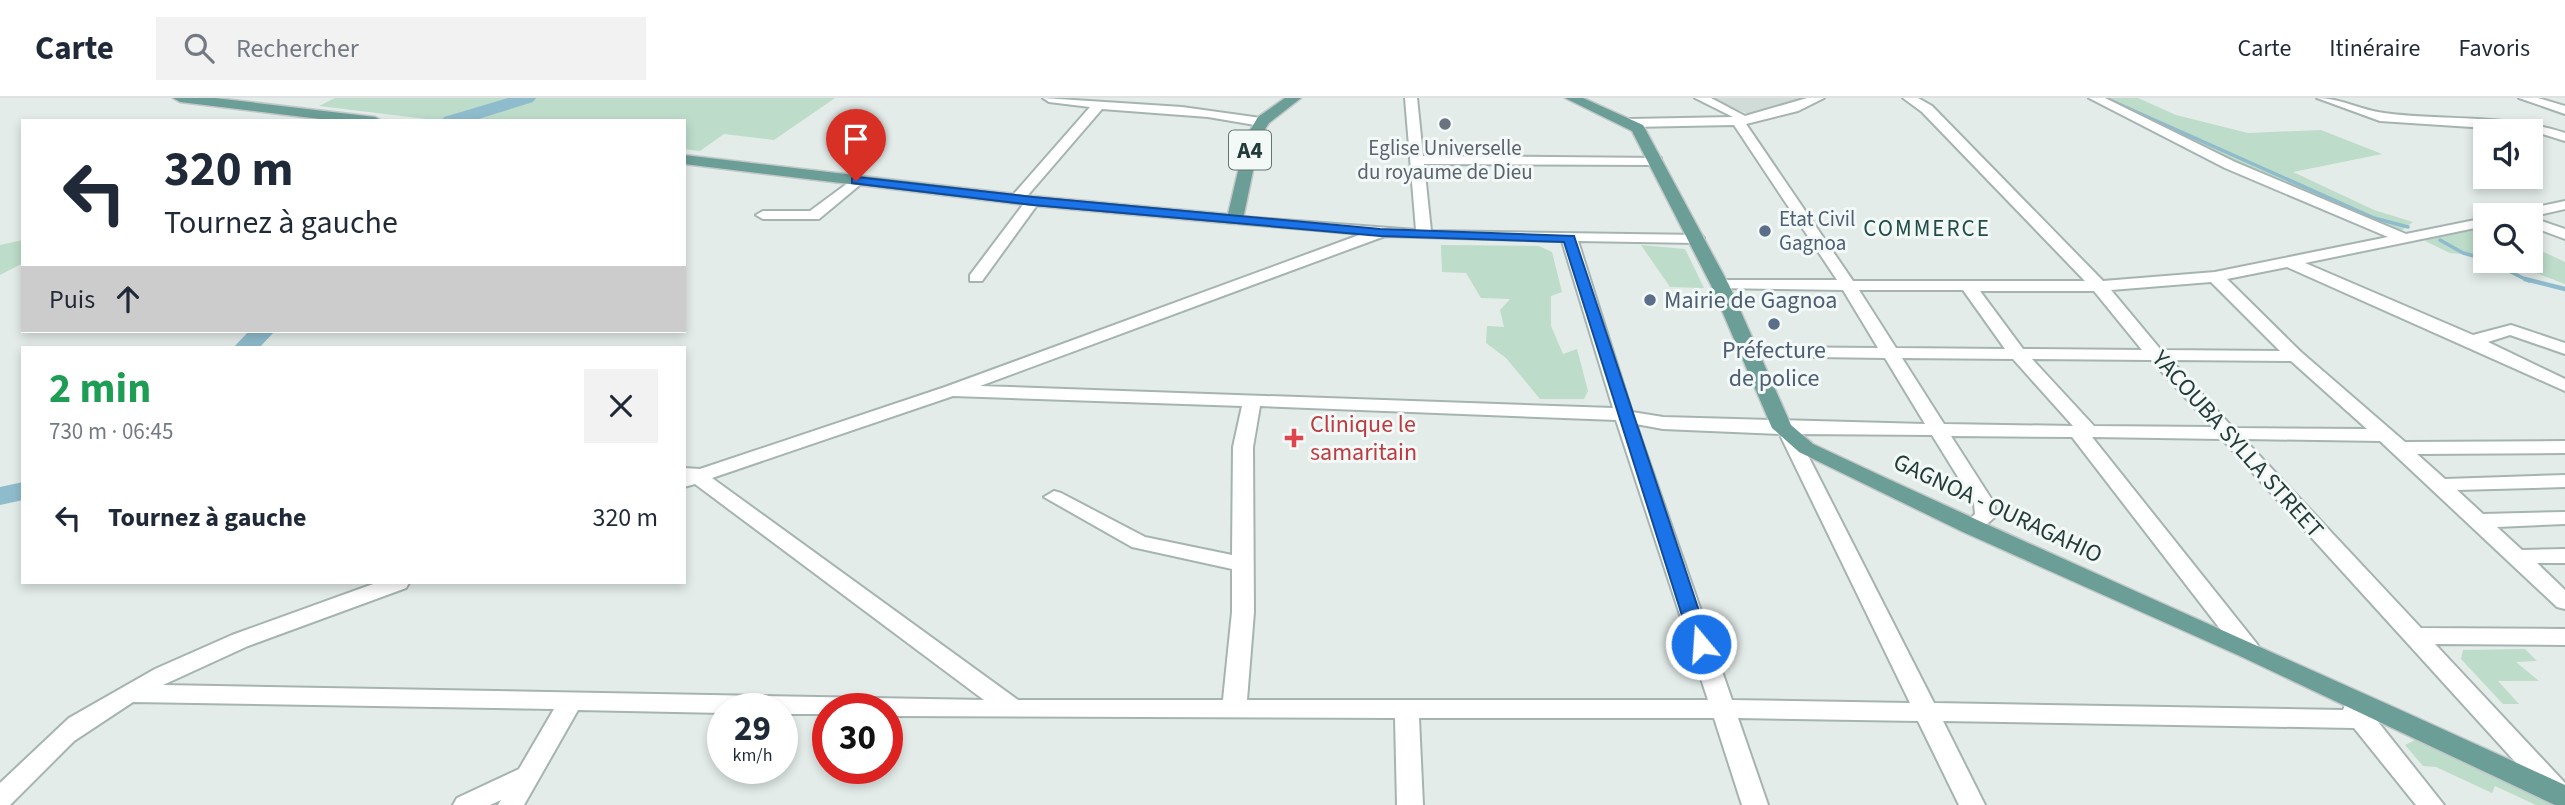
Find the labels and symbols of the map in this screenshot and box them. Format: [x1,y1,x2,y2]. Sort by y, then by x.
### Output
pin [826,109,886,181]
marker: Eglise Universelle du royaume de Dieu [1437,116,1453,132]
road number: A4 [1229,130,1271,170]
place label: Eglise Universelle du royaume de Dieu [1357,133,1533,187]
place label: Etat Civil Gagnoa [1779,204,1855,258]
district label: COMMERCE [1863,212,1991,245]
marker: Etat Civil Gagnoa [1757,223,1773,239]
place label: Mairie de Gagnoa [1664,283,1837,318]
marker: Mairie de Gagnoa [1642,292,1658,308]
marker: Préfecture de police [1766,316,1782,332]
place label: Préfecture de police [1722,333,1826,396]
street label: YACOUBA SYLLA STREET [2143,342,2332,546]
place label: Clinique le samaritain [1310,407,1417,470]
marker: Clinique le samaritain [1284,428,1304,448]
street label: GAGNOA - OURAGAHIO [1887,445,2108,572]
position arrow [1664,607,1738,681]
speed limit sign: 30 [812,693,903,784]

